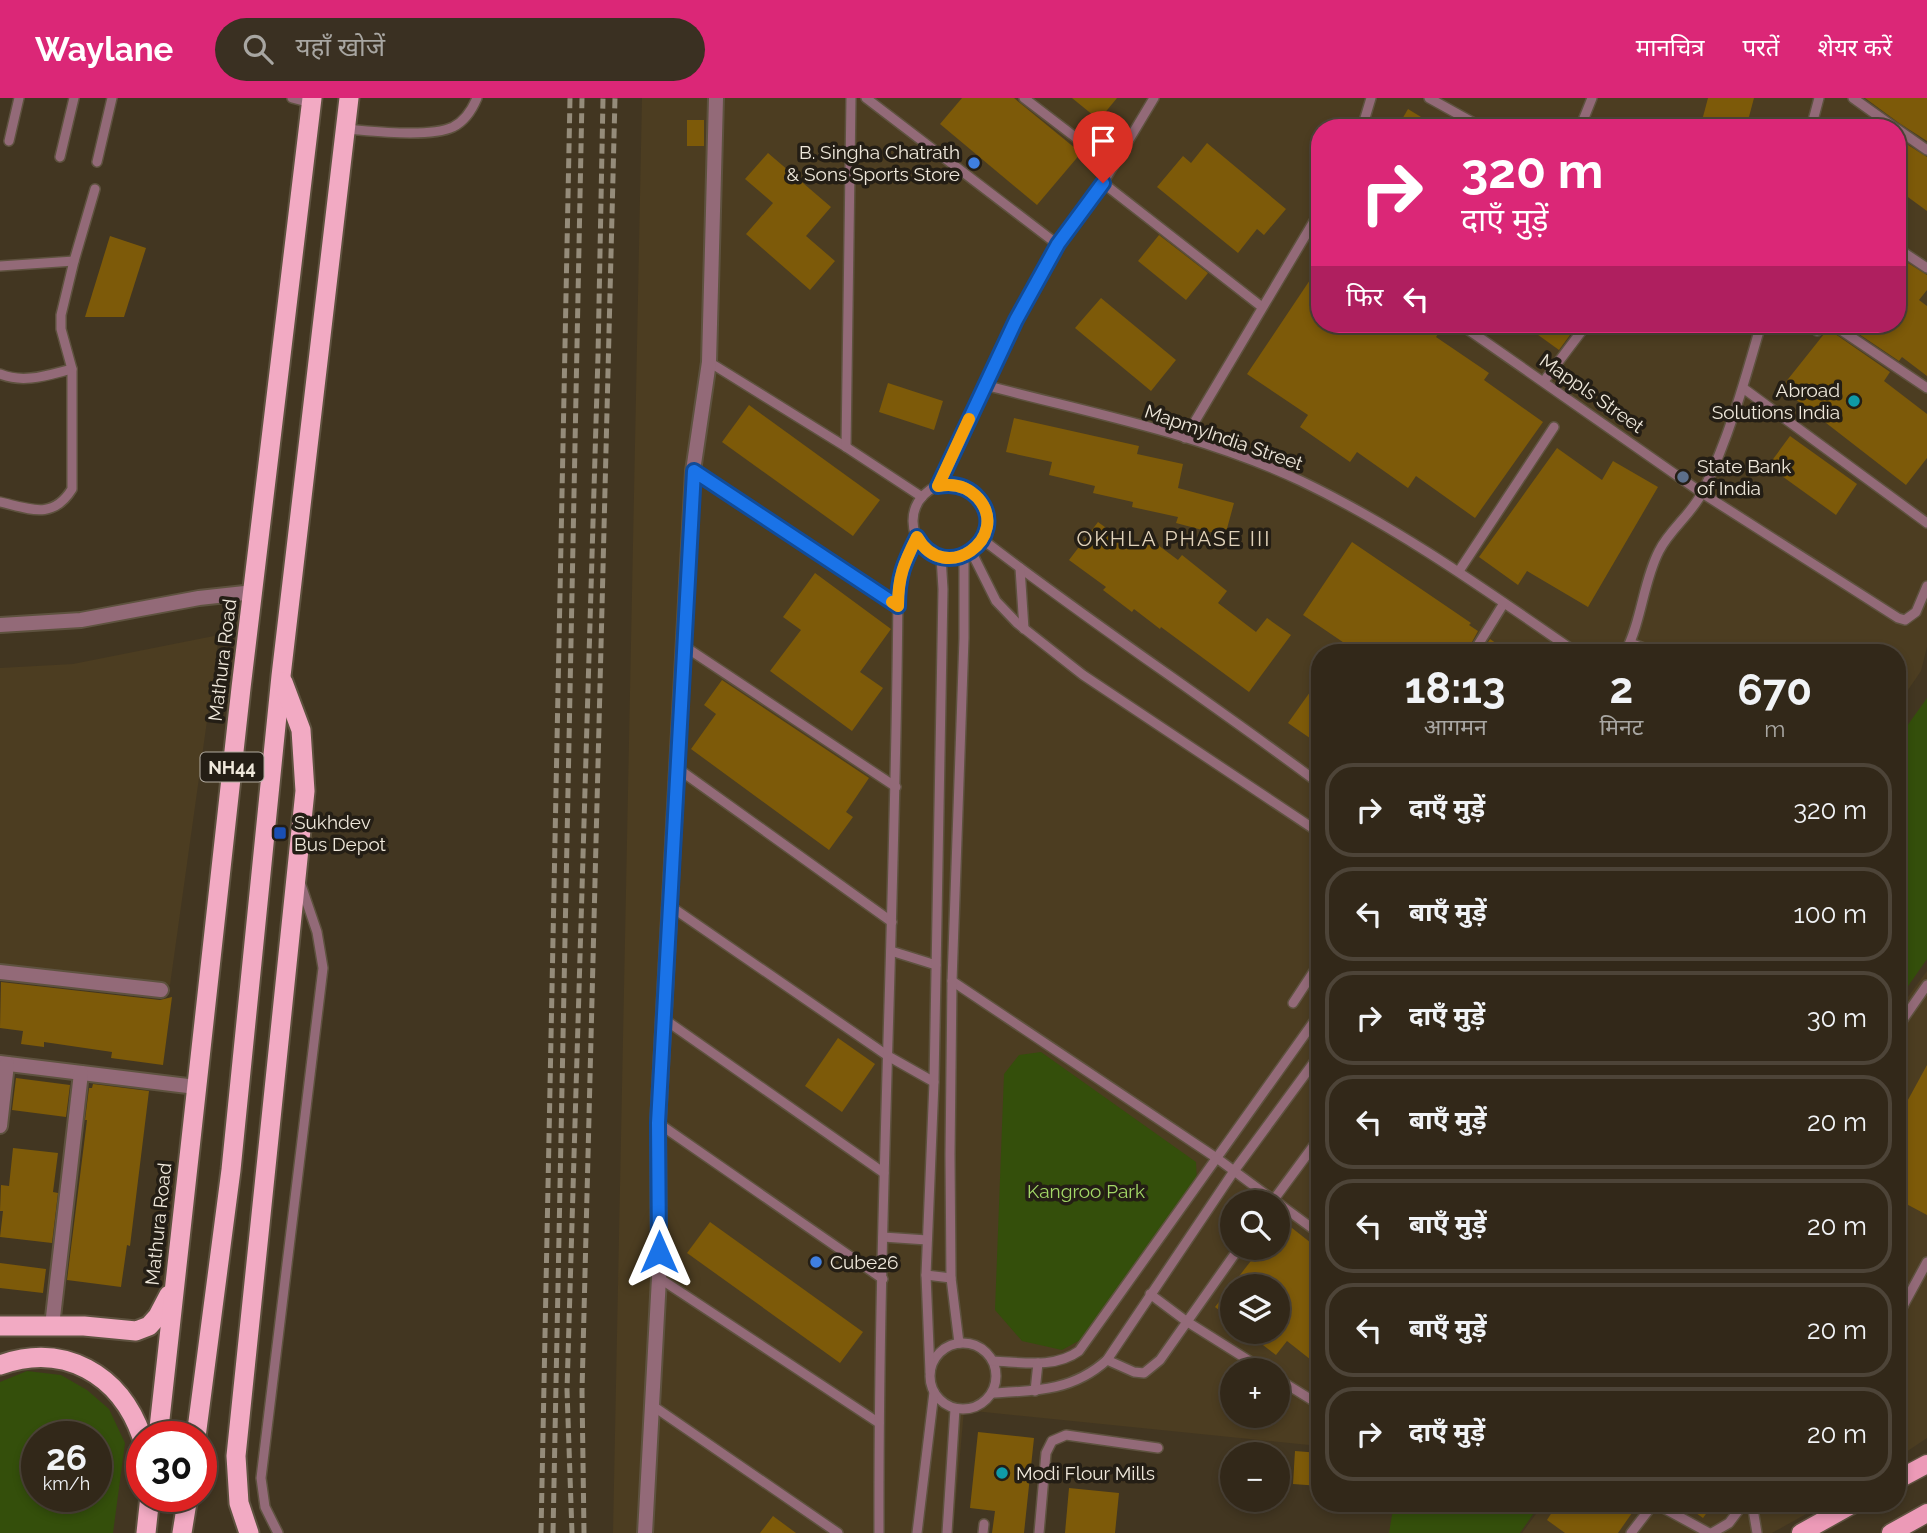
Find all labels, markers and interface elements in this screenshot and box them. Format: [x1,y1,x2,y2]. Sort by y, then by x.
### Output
search box [215,18,705,81]
text: Waylane [35,30,173,69]
icon: search [239,30,277,68]
text: यहाँ खोजें [295,32,385,62]
text: मानचित्र [1636,33,1704,62]
text: परतें [1742,33,1780,62]
text: शेयर करें [1818,33,1892,62]
pin [1073,111,1133,183]
icon: arrive [1084,122,1122,160]
place label: B. Singha Chatrath & Sons Sports Store [787,141,960,185]
text: 320 m [1461,142,1603,199]
icon: right [1346,147,1437,238]
marker: B. Singha Chatrath & Sons Sports Store [966,155,982,171]
text: दाएँ मुड़ें [1461,201,1548,238]
icon: left [1397,280,1435,318]
text: फिर [1346,282,1383,312]
street label: Mappls Street [1536,349,1649,437]
place label: Abroad Solutions India [1712,379,1840,423]
marker: Abroad Solutions India [1846,393,1862,409]
street label: MapmyIndia Street [1142,400,1307,475]
place label: State Bank of India [1697,455,1791,499]
marker: State Bank of India [1675,469,1691,485]
district label: OKHLA PHASE III [1077,526,1271,551]
street label: Mathura Road [204,598,240,722]
text: 18:13 [1405,664,1506,713]
text: 2 [1610,664,1633,713]
text: 670 [1737,666,1812,715]
text: आगमन [1424,713,1487,740]
text: मिनट [1599,713,1643,740]
text: m [1764,715,1785,742]
road number: NH44 [201,752,264,782]
icon: right [1350,791,1388,829]
text: दाएँ मुड़ें [1409,793,1485,823]
text: 320 m [1793,795,1867,825]
place label: Sukhdev Bus Depot [294,811,387,855]
marker: Sukhdev Bus Depot [272,825,288,841]
icon: left [1350,895,1388,933]
text: बाएँ मुड़ें [1409,897,1487,927]
text: 100 m [1794,899,1867,929]
icon: right [1350,999,1388,1037]
text: दाएँ मुड़ें [1409,1001,1485,1031]
text: 30 m [1807,1003,1867,1033]
icon: left [1350,1103,1388,1141]
text: बाएँ मुड़ें [1409,1105,1487,1135]
text: 20 m [1807,1107,1867,1137]
street label: Mathura Road [141,1162,175,1286]
park label: Kangroo Park [1027,1180,1145,1202]
map controls [1220,1190,1290,1512]
button: search [1220,1190,1290,1260]
icon: left [1350,1207,1388,1245]
text: बाएँ मुड़ें [1409,1209,1487,1239]
text: 20 m [1807,1211,1867,1241]
position arrow [622,1215,696,1289]
place label: Cube26 [830,1251,899,1273]
marker: Cube26 [808,1254,824,1270]
button: layers [1220,1274,1290,1344]
icon: left [1350,1311,1388,1349]
text: बाएँ मुड़ें [1409,1313,1487,1343]
text: 20 m [1807,1315,1867,1345]
button: + [1220,1358,1290,1428]
icon: right [1350,1415,1388,1453]
text: दाएँ मुड़ें [1409,1417,1485,1447]
text: 20 m [1807,1419,1867,1449]
speed limit sign: 30 [126,1421,217,1512]
text: 26 [46,1437,87,1478]
button: − [1220,1442,1290,1512]
place label: Modi Flour Mills [1016,1462,1155,1484]
marker: Modi Flour Mills [994,1465,1010,1481]
text: km/h [43,1473,90,1494]

